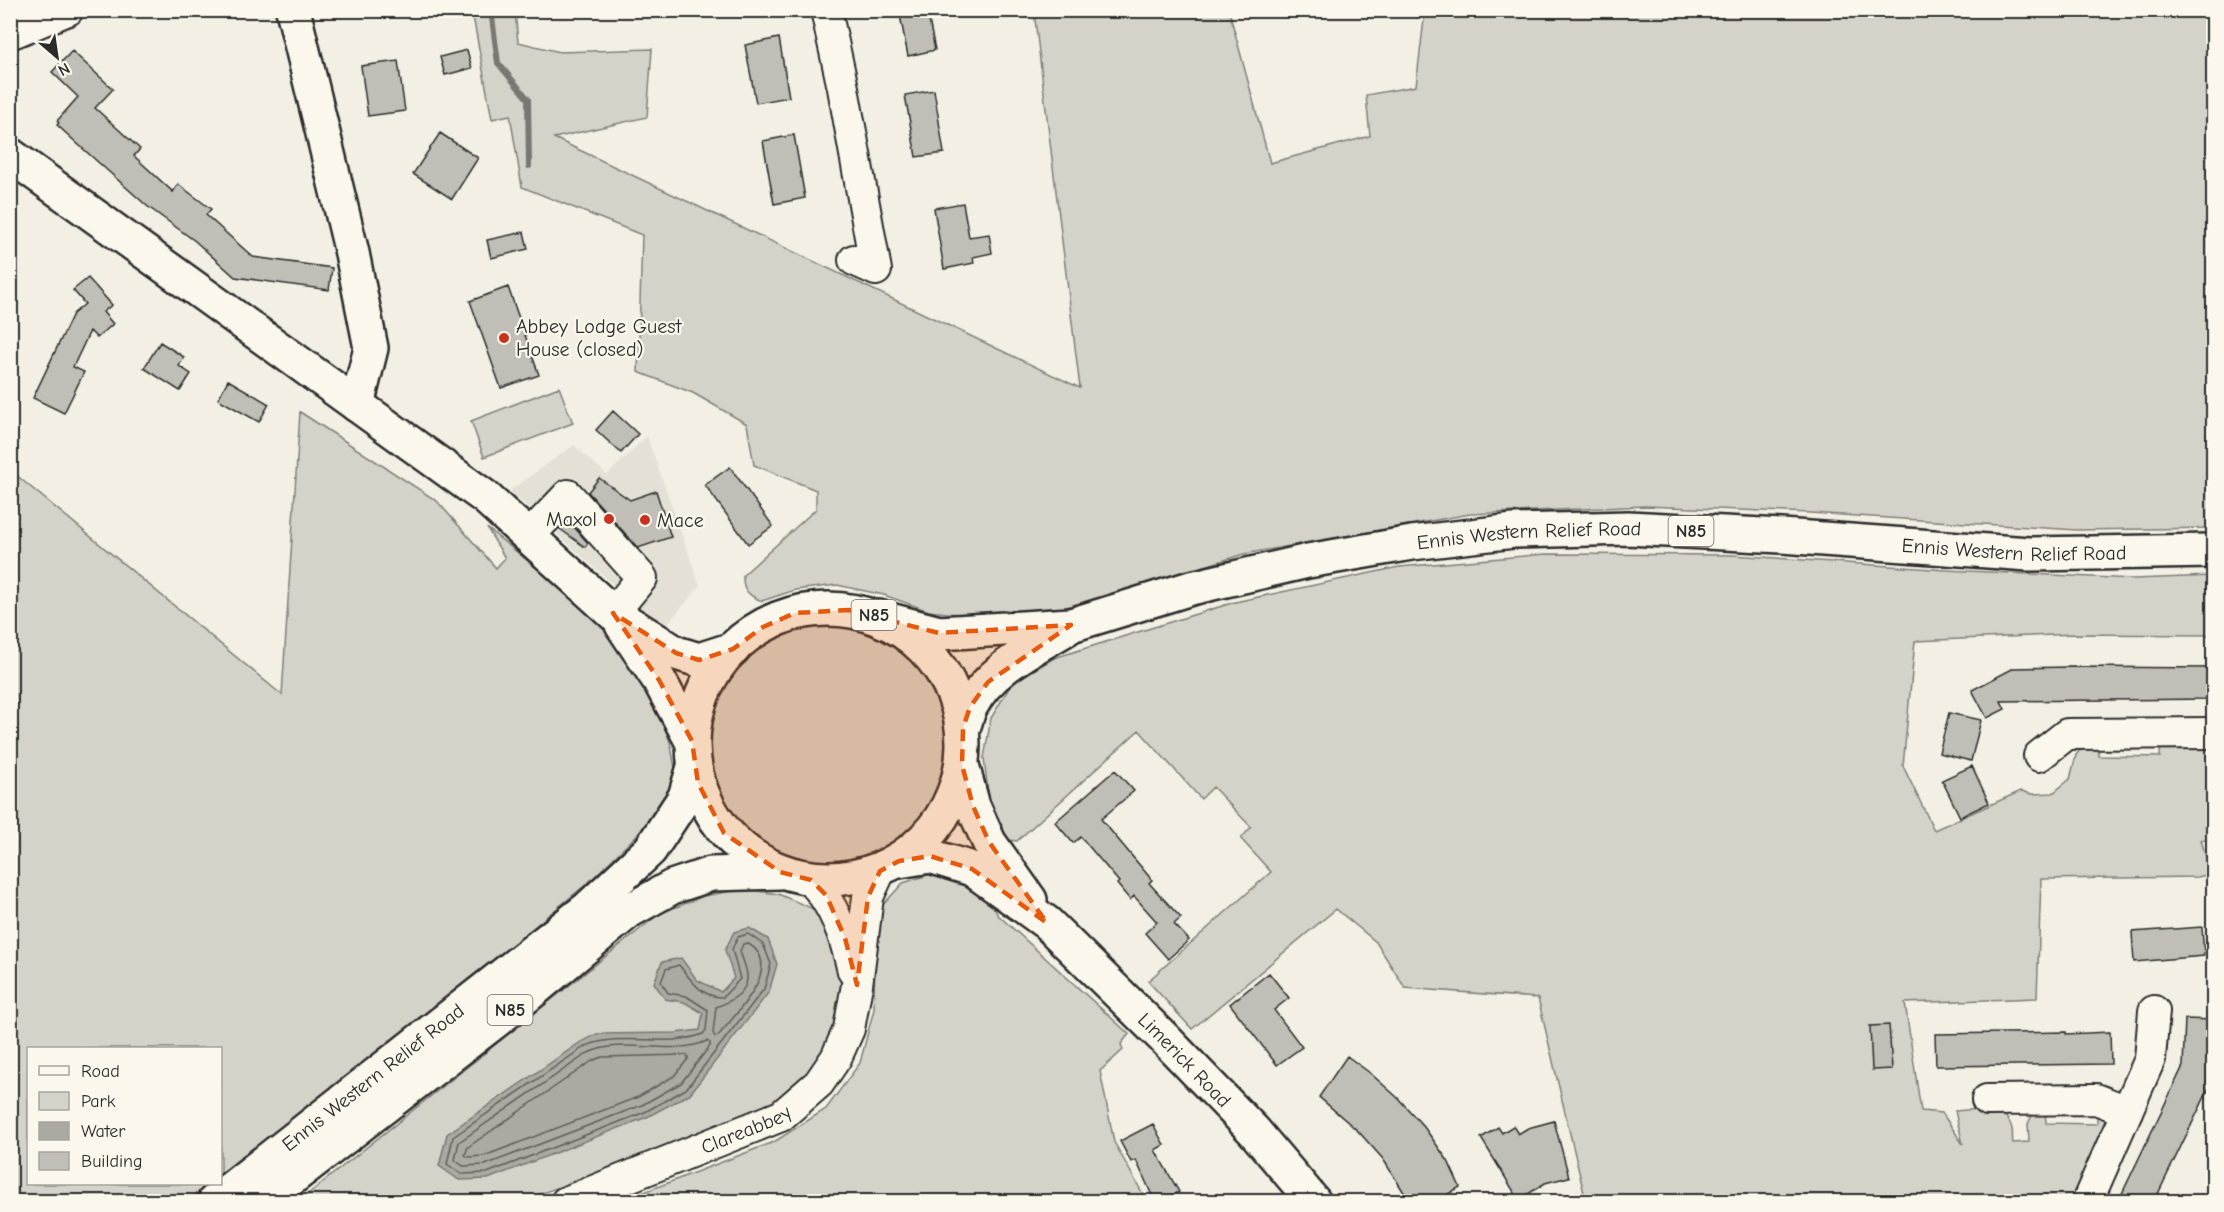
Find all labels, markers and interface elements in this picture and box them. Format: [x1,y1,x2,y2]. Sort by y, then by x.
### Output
north arrow [27,27,87,87]
text: N [55,59,73,80]
place label: Abbey Lodge Guest House (closed) [516,315,683,361]
marker: Abbey Lodge Guest House (closed) [497,331,511,345]
place label: Maxol [546,508,597,531]
place label: Mace [657,509,704,532]
marker: Maxol [602,512,616,526]
marker: Mace [638,513,652,527]
street label: Ennis Western Relief Road [1416,516,1642,554]
road number: N85 [1668,516,1714,546]
street label: Ennis Western Relief Road [1901,533,2127,566]
road number: N85 [852,600,896,630]
road number: N85 [488,995,532,1025]
street label: Ennis Western Relief Road [277,999,468,1156]
street label: Limerick Road [1134,1008,1236,1112]
legend [27,1047,222,1185]
text: Road [81,1061,120,1082]
text: Park [81,1091,116,1112]
street label: Clareabbey [698,1101,796,1158]
text: Water [81,1121,126,1142]
text: Building [81,1151,143,1172]

